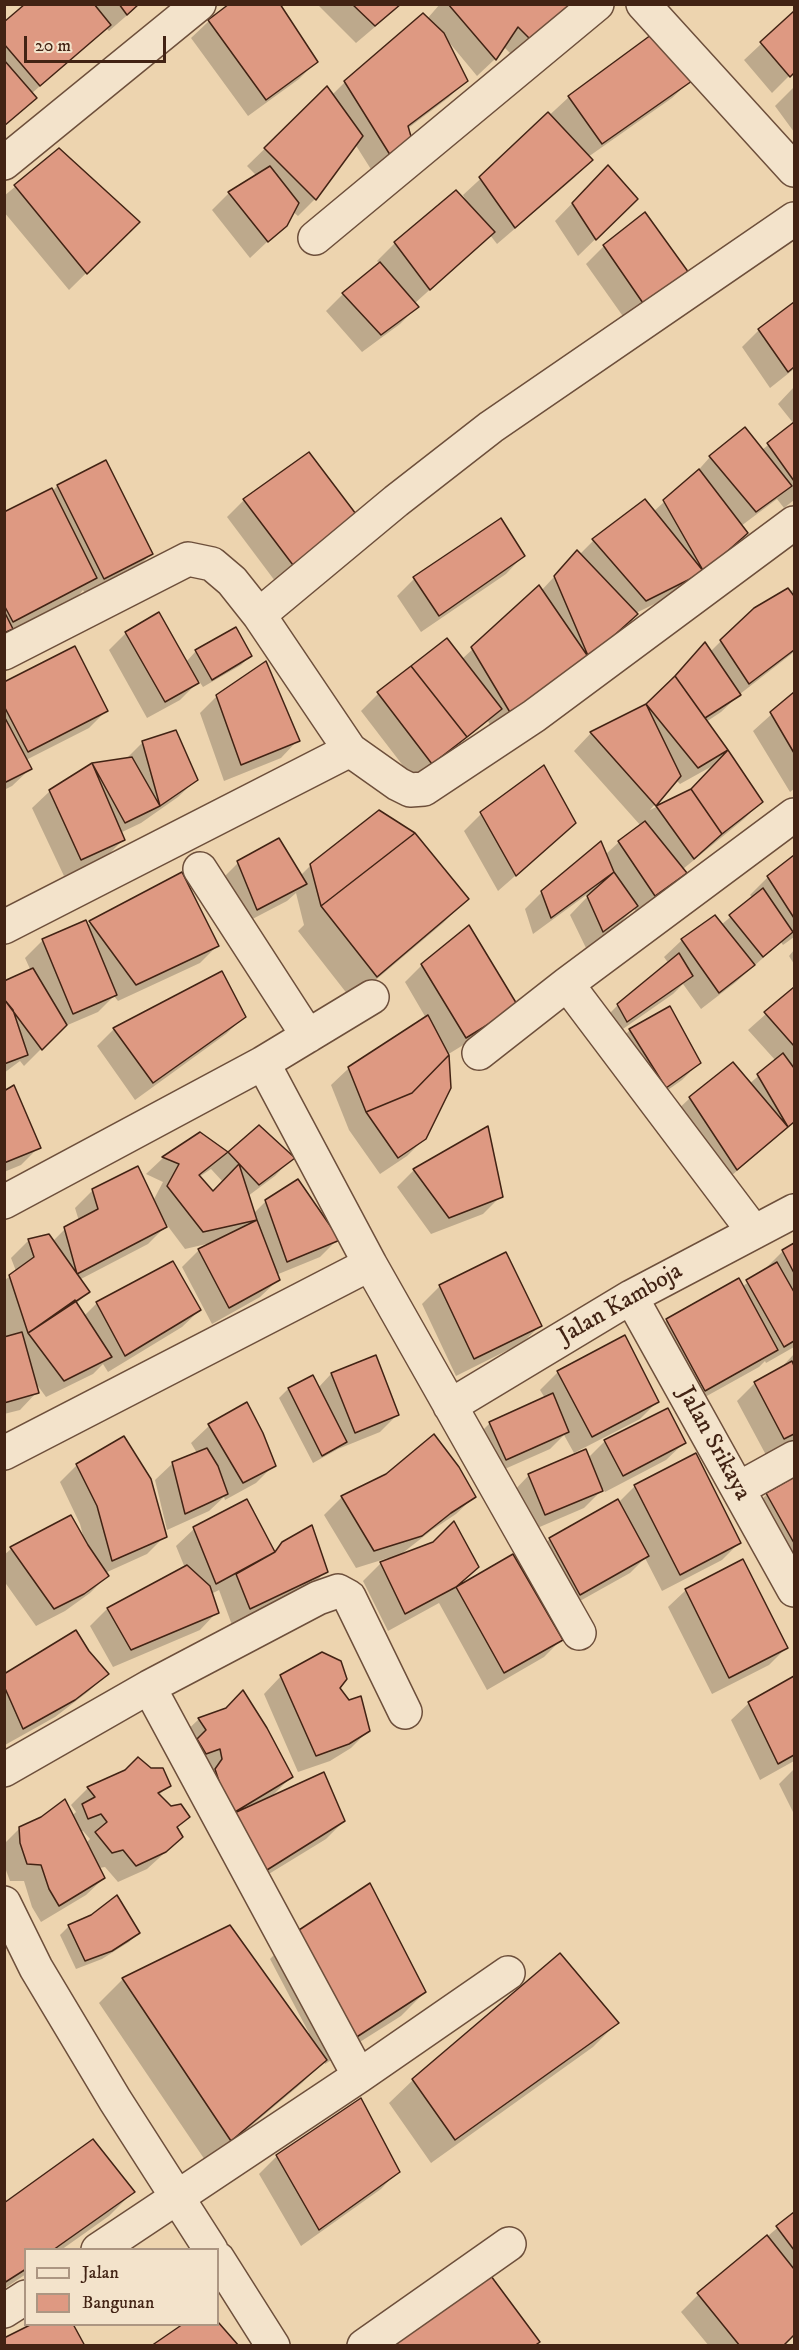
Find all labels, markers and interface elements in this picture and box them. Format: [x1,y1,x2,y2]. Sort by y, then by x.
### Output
scale bar [27,24,170,62]
text: 20 m [35,35,71,57]
street label: Jalan Kamboja [554,1258,688,1352]
street label: Jalan Srikaya [670,1382,756,1506]
legend [24,2248,219,2326]
text: Jalan [82,2262,119,2284]
text: Bangunan [82,2292,154,2314]

